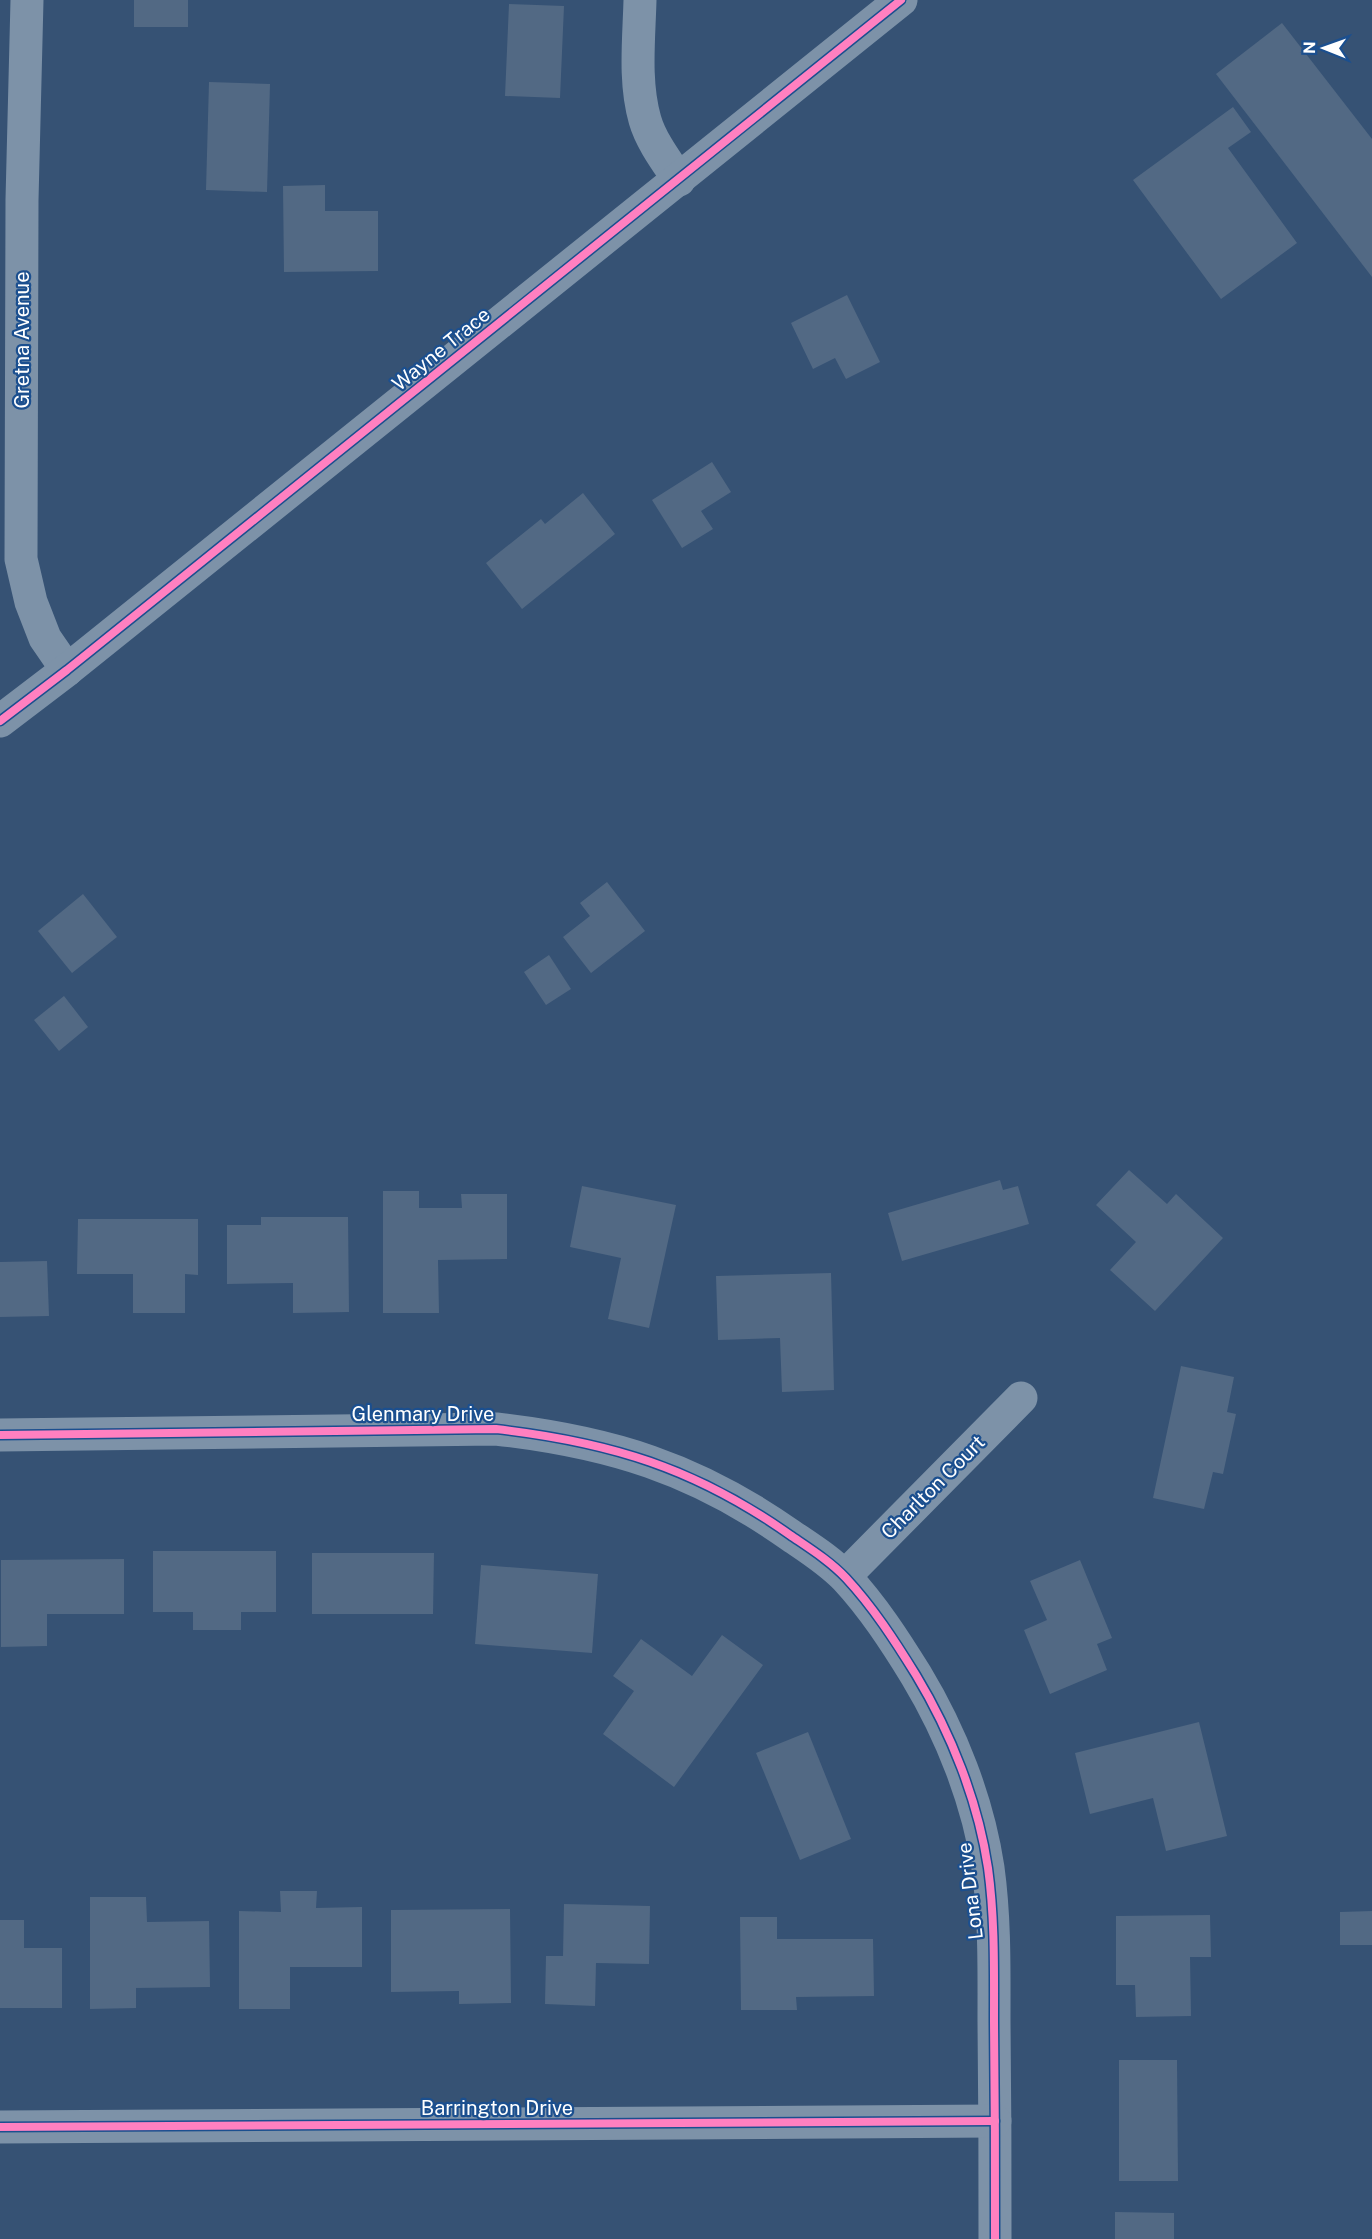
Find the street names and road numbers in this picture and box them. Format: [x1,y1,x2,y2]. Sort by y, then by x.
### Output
street label: Gretna Avenue [10,271,34,409]
street label: Wayne Trace [387,302,495,396]
street label: Glenmary Drive [352,1402,494,1426]
street label: Charlton Court [876,1430,990,1544]
street label: Lona Drive [952,1841,988,1941]
street label: Barrington Drive [421,2096,573,2120]

